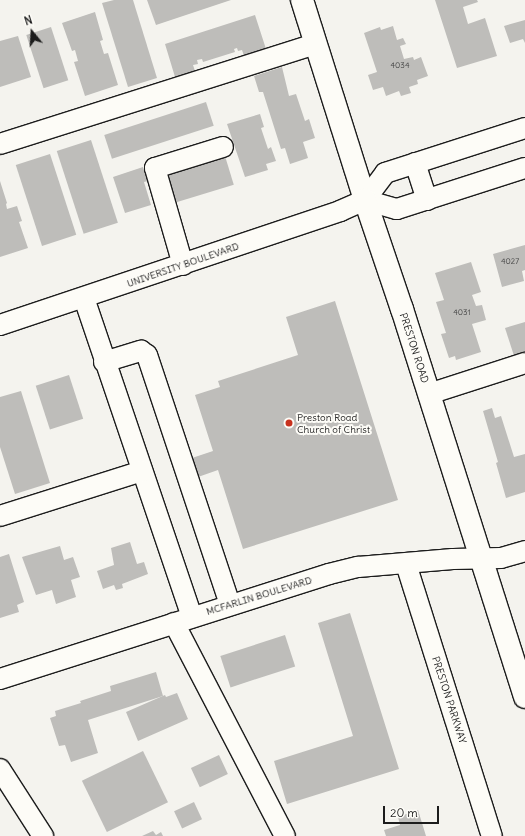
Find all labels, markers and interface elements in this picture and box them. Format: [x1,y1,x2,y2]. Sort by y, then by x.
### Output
north arrow [12,12,52,52]
text: N [23,13,34,28]
house number: 4034 [390,61,410,71]
street label: UNIVERSITY BOULEVARD [125,240,241,290]
house number: 4027 [501,257,519,267]
house number: 4031 [453,308,471,318]
street label: PRESTON ROAD [397,311,431,385]
place label: Preston Road Church of Christ [297,411,370,434]
marker: Preston Road Church of Christ [284,418,294,428]
street label: MCFARLIN BOULEVARD [205,574,313,618]
street label: PRESTON PARKWAY [429,655,469,745]
scale bar [385,798,441,824]
text: 20 m [390,805,418,820]

